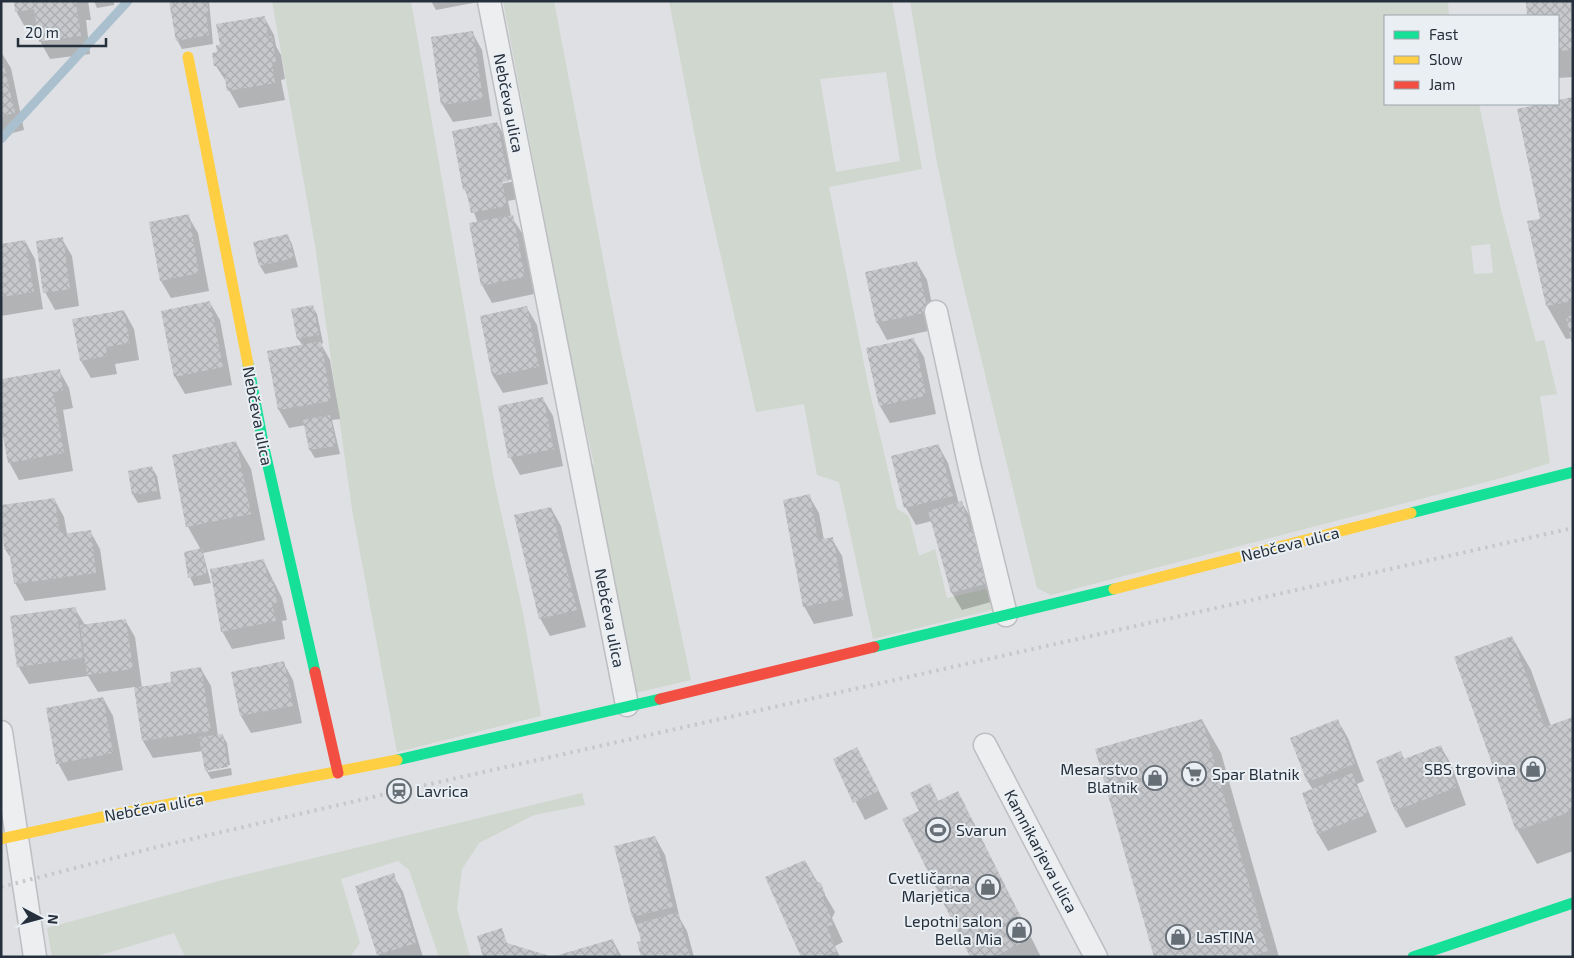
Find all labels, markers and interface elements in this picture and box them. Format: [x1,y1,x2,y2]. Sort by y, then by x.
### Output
scale bar [18,15,105,47]
legend [1384,15,1559,105]
text: 20 m [25,23,59,41]
text: Fast [1429,25,1459,43]
text: Slow [1429,50,1463,68]
street label: Nebčeva ulica [491,52,528,154]
text: Jam [1429,75,1455,93]
street label: Nebčeva ulica [240,365,277,467]
street label: Nebčeva ulica [1239,522,1341,565]
street label: Nebčeva ulica [592,567,629,669]
shop icon: SBS trgovina [1520,756,1546,782]
place label: Mesarstvo Blatnik [1060,759,1138,796]
place label: SBS trgovina [1424,759,1516,778]
supermarket icon: Spar Blatnik [1181,761,1207,787]
place label: Spar Blatnik [1212,764,1300,783]
shop icon: Mesarstvo Blatnik [1142,765,1168,791]
station icon: Lavrica [386,778,412,804]
place label: Lavrica [416,781,468,800]
street label: Kamnikarjeva ulica [1000,786,1082,916]
street label: Nebčeva ulica [103,788,205,825]
sports icon: Svarun [925,817,951,843]
place label: Svarun [956,820,1007,839]
place label: Cvetličarna Marjetica [888,868,970,906]
shop icon: Cvetličarna Marjetica [975,874,1001,900]
north arrow [15,893,65,943]
place label: Lepotni salon Bella Mia [904,911,1002,948]
text: N [44,913,62,925]
shop icon: Lepotni salon Bella Mia [1006,917,1032,943]
shop icon: LasTINA [1165,924,1191,950]
place label: LasTINA [1196,927,1254,946]

